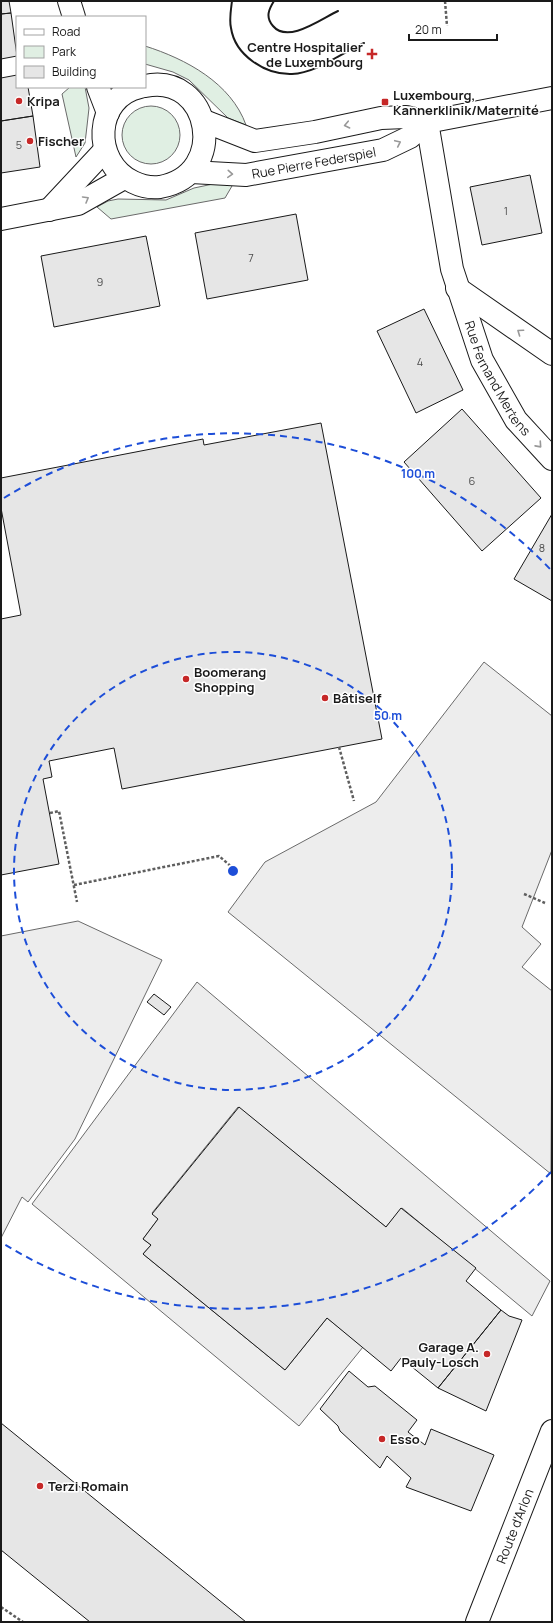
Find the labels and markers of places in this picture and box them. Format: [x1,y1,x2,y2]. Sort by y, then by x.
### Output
place label: Centre Hospitalier de Luxembourg [247,38,363,71]
marker: Centre Hospitalier de Luxembourg [366,48,378,60]
place label: Luxembourg, Kannerklinik/Maternité [393,86,539,119]
place label: Kripa [27,92,60,110]
marker: Kripa [14,96,24,106]
marker: Luxembourg, Kannerklinik/Maternité [380,97,390,107]
place label: Fischer [38,132,84,150]
marker: Fischer [25,136,35,146]
place label: Boomerang Shopping [194,663,266,696]
marker: Boomerang Shopping [181,674,191,684]
place label: Bâtiself [333,689,381,707]
marker: Bâtiself [320,693,330,703]
centre of rings [226,864,240,878]
place label: Garage A. Pauly-Losch [401,1338,479,1371]
marker: Garage A. Pauly-Losch [482,1349,492,1359]
place label: Esso [390,1430,420,1448]
marker: Esso [377,1434,387,1444]
place label: Terzi Romain [48,1477,129,1495]
marker: Terzi Romain [35,1481,45,1491]

